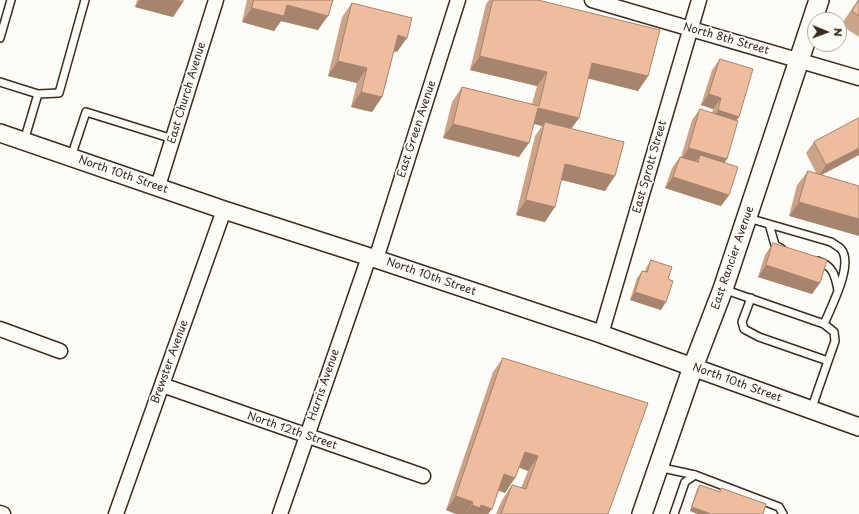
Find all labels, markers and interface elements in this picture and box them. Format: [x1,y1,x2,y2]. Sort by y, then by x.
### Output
north arrow [807,12,847,52]
street label: North 8th Street [682,20,770,58]
text: N [830,28,847,37]
street label: East Church Avenue [165,41,209,145]
street label: East Green Avenue [395,79,439,179]
street label: East Sprott Street [630,119,670,215]
street label: North 10th Street [76,153,170,197]
street label: East Rancier Avenue [709,205,757,311]
street label: North 10th Street [384,255,478,299]
street label: Brewster Avenue [149,318,191,406]
street label: Harris Avenue [306,347,342,423]
street label: North 10th Street [691,361,783,405]
street label: North 12th Street [245,409,339,453]

